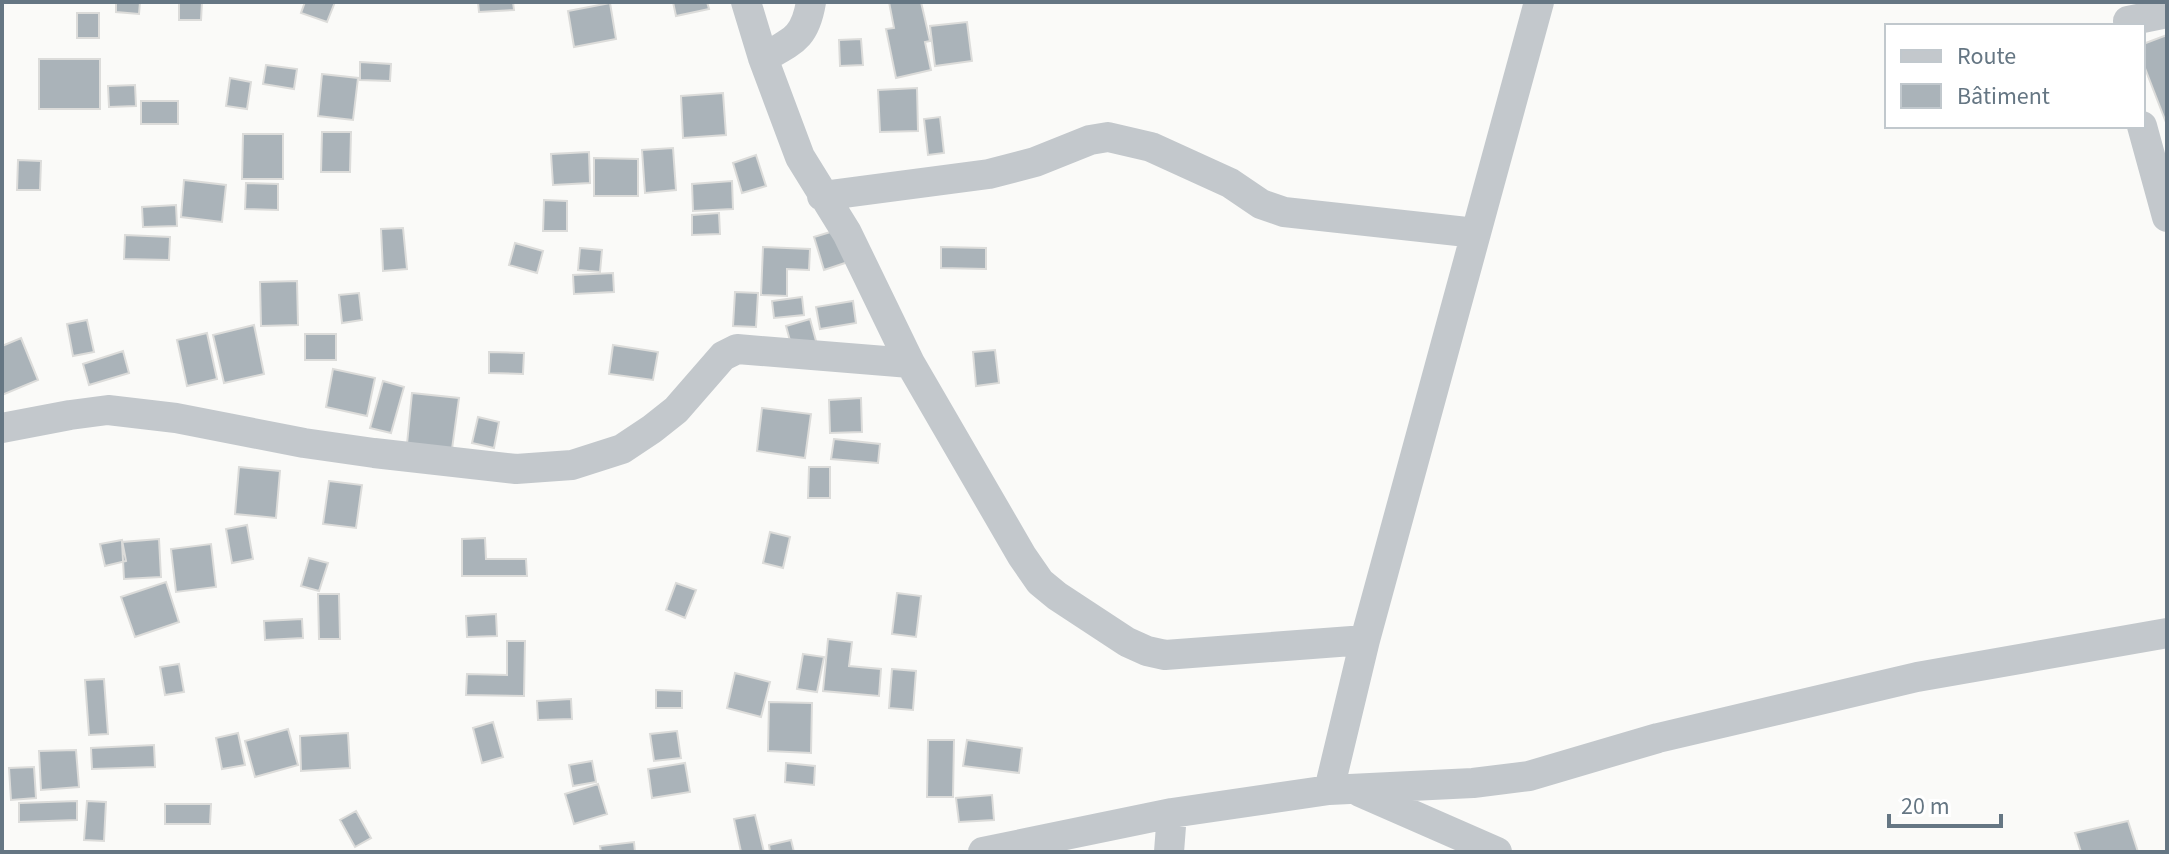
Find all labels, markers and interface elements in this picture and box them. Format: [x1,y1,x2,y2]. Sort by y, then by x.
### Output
legend [1885,24,2145,128]
text: Route [1957,39,2016,74]
text: Bâtiment [1957,79,2050,114]
scale bar [1889,778,2001,828]
text: 20 m [1901,789,1950,824]

